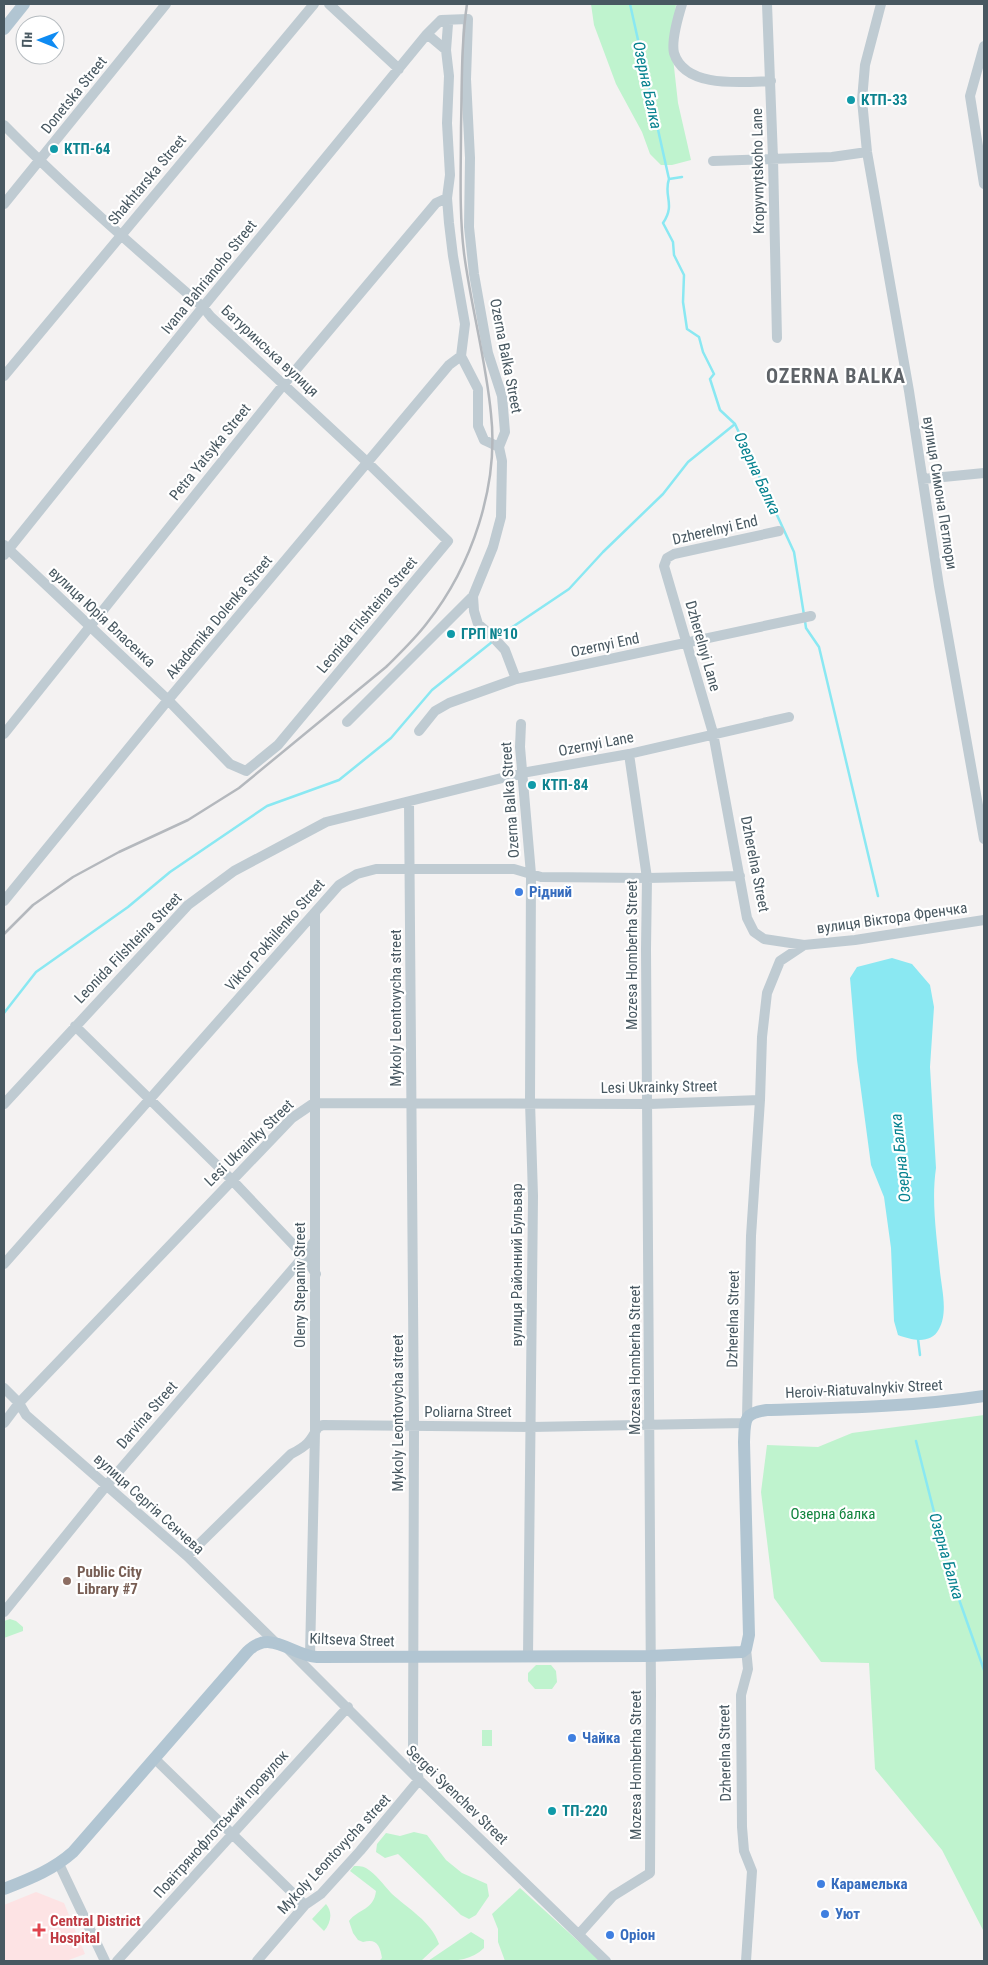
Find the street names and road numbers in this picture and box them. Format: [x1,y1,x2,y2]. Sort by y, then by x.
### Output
street label: Donetska Street [37,53,111,137]
street label: Kropyvnytskoho Lane [748,108,768,234]
street label: Shakhtarska Street [104,131,190,229]
street label: Ivana Bahrianoho Street [158,217,260,337]
street label: Ozerna Balka Street [486,297,526,415]
street label: Батуринська вулиця [218,301,322,401]
street label: Petra Yatsyka Street [166,400,254,504]
street label: вулиця Симона Петлюри [919,415,961,571]
street label: Dzherelnyi End [671,511,759,549]
street label: Akademika Dolenka Street [162,552,276,682]
street label: Leonida Filshteina Street [313,553,421,677]
street label: вулиця Юрія Власенка [45,563,159,671]
street label: Dzherelnyi Lane [681,599,725,693]
street label: Ozernyi End [569,629,641,661]
street label: Ozernyi Lane [557,728,635,760]
street label: Ozerna Balka Street [497,741,523,859]
street label: Dzherelna Street [737,814,773,914]
street label: Viktor Pokhilenko Street [222,875,328,995]
street label: Mozesa Homberha Street [623,880,641,1030]
street label: Leonida Filshteina Street [71,889,185,1007]
street label: вулиця Віктора Френчка [816,899,968,937]
street label: Mykoly Leontovycha street [387,929,405,1087]
street label: Lesi Ukrainky Street [600,1077,718,1097]
street label: Lesi Ukrainky Street [201,1096,297,1190]
street label: вулиця Районний Бульвар [508,1183,526,1347]
street label: Oleny Stepaniv Street [291,1222,309,1348]
street label: Dzherelna Street [723,1270,743,1368]
street label: Mozesa Homberha Street [626,1285,644,1435]
street label: Mykoly Leontovycha street [389,1334,407,1492]
street label: Heroiv-Riatuvalnykiv Street [785,1376,943,1402]
street label: Darvina Street [113,1378,181,1452]
street label: Poliarna Street [424,1403,512,1421]
street label: вулиця Сергія Сєнчева [90,1450,208,1558]
street label: Kiltseva Street [309,1630,395,1650]
street label: Mozesa Homberha Street [627,1690,645,1840]
street label: Dzherelna Street [715,1704,735,1802]
street label: Sergei Syenchev Street [402,1742,512,1848]
street label: Повітрянофлотський провулок [150,1746,292,1902]
street label: Mykoly Leontovycha street [274,1790,394,1918]

